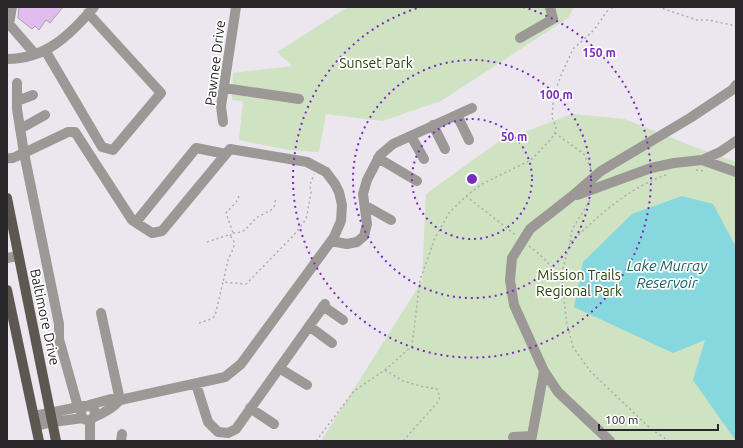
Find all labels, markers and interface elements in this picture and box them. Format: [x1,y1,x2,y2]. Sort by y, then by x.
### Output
street label: Pawnee Drive [202,19,228,107]
text: 150 m [582,46,616,59]
park label: Sunset Park [339,55,413,71]
text: 100 m [539,88,573,101]
text: 50 m [501,130,527,143]
centre of rings [465,172,479,186]
water label: Lake Murray Reservoir [627,257,708,291]
street label: Baltimore Drive [27,267,63,367]
park label: Mission Trails Regional Park [536,267,622,299]
scale bar [599,406,718,432]
text: 100 m [605,413,638,426]

